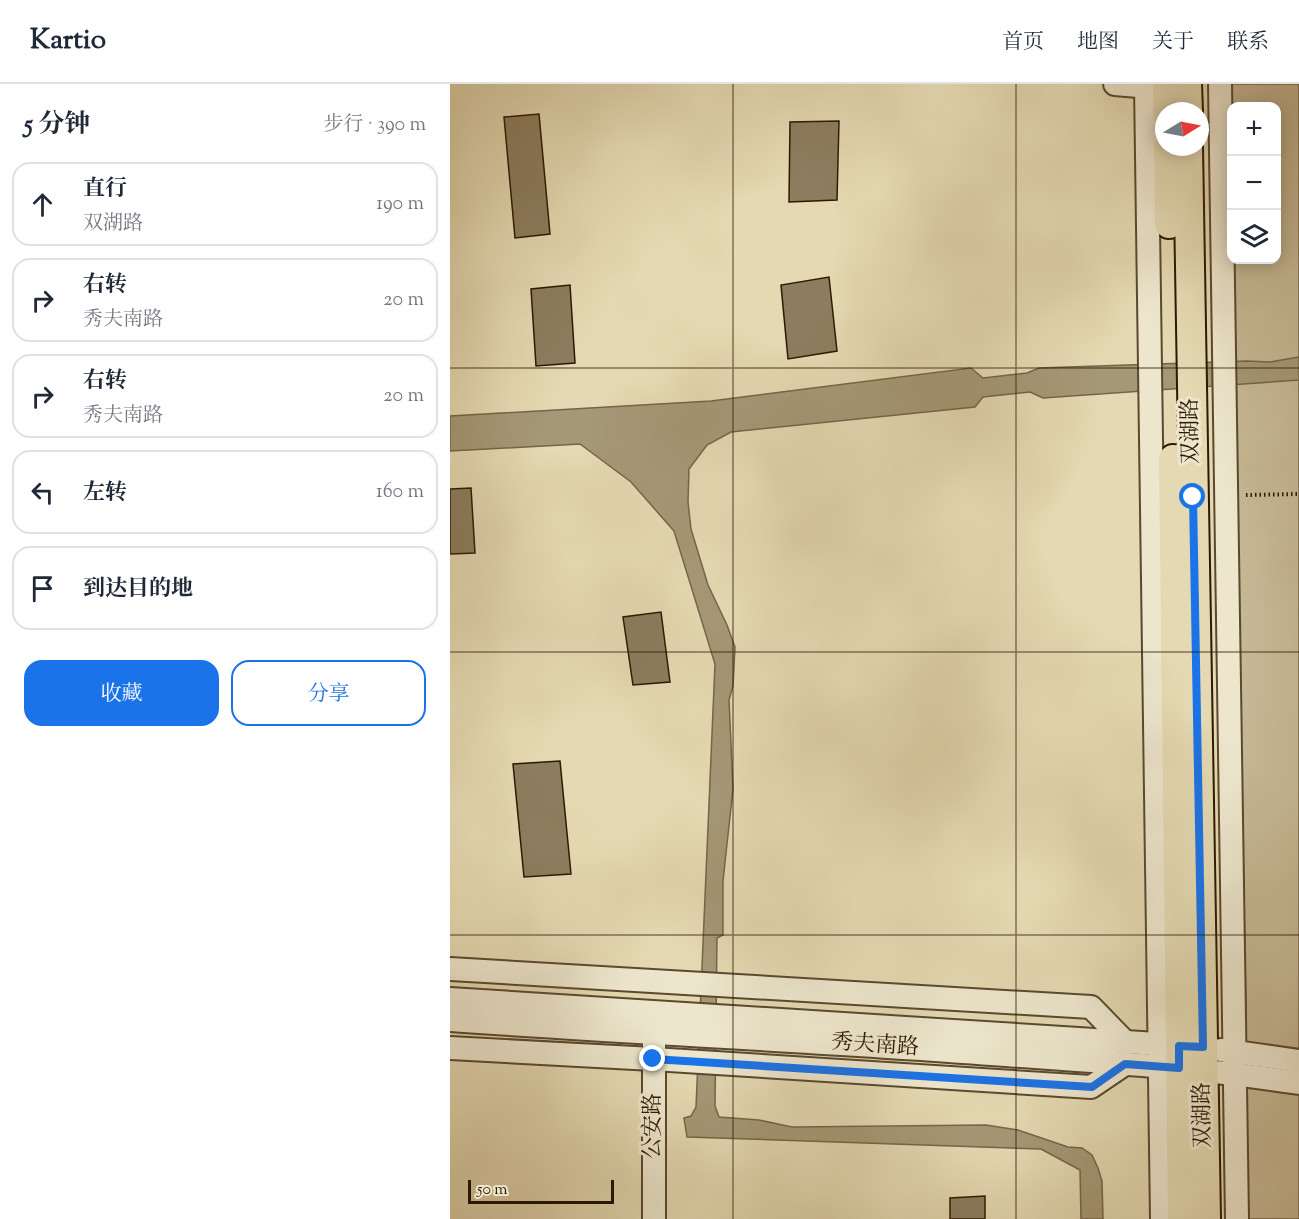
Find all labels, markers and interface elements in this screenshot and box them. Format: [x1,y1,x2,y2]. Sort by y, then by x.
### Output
text: Kartio [30,21,106,61]
text: 首页 [1002,28,1044,58]
text: 地图 [1077,28,1119,58]
text: 关于 [1152,28,1194,58]
text: 联系 [1227,28,1269,58]
north arrow [1155,102,1209,156]
map controls [1227,102,1281,264]
button: + [1227,102,1281,156]
text: 5 分钟 [24,107,90,144]
text: 步行 · 390 m [323,111,426,140]
button: − [1227,156,1281,210]
text: 直行 [83,174,127,206]
icon: ahead [26,188,59,221]
text: 190 m [376,190,424,219]
text: 双湖路 [83,210,143,239]
button: layers [1227,210,1281,264]
text: 右转 [83,270,127,302]
icon: right [26,284,59,317]
text: 20 m [383,286,424,315]
text: 秀夫南路 [83,306,163,335]
text: 右转 [83,366,127,398]
icon: right [26,380,59,413]
text: 20 m [383,382,424,411]
street label: 双湖路 [1175,398,1209,464]
text: 秀夫南路 [83,402,163,431]
icon: left [26,476,59,509]
text: 左转 [83,478,127,510]
text: 160 m [376,478,424,507]
route start [1179,483,1205,509]
icon: arrive [26,572,59,605]
text: 到达目的地 [83,574,193,606]
button: 收藏 [24,660,219,726]
button: 分享 [231,660,426,726]
street label: 秀夫南路 [830,1027,920,1065]
route end [639,1045,665,1071]
street label: 双湖路 [1187,1082,1221,1148]
street label: 公安路 [638,1093,670,1159]
scale bar [468,1177,614,1204]
text: 50 m [477,1179,508,1202]

